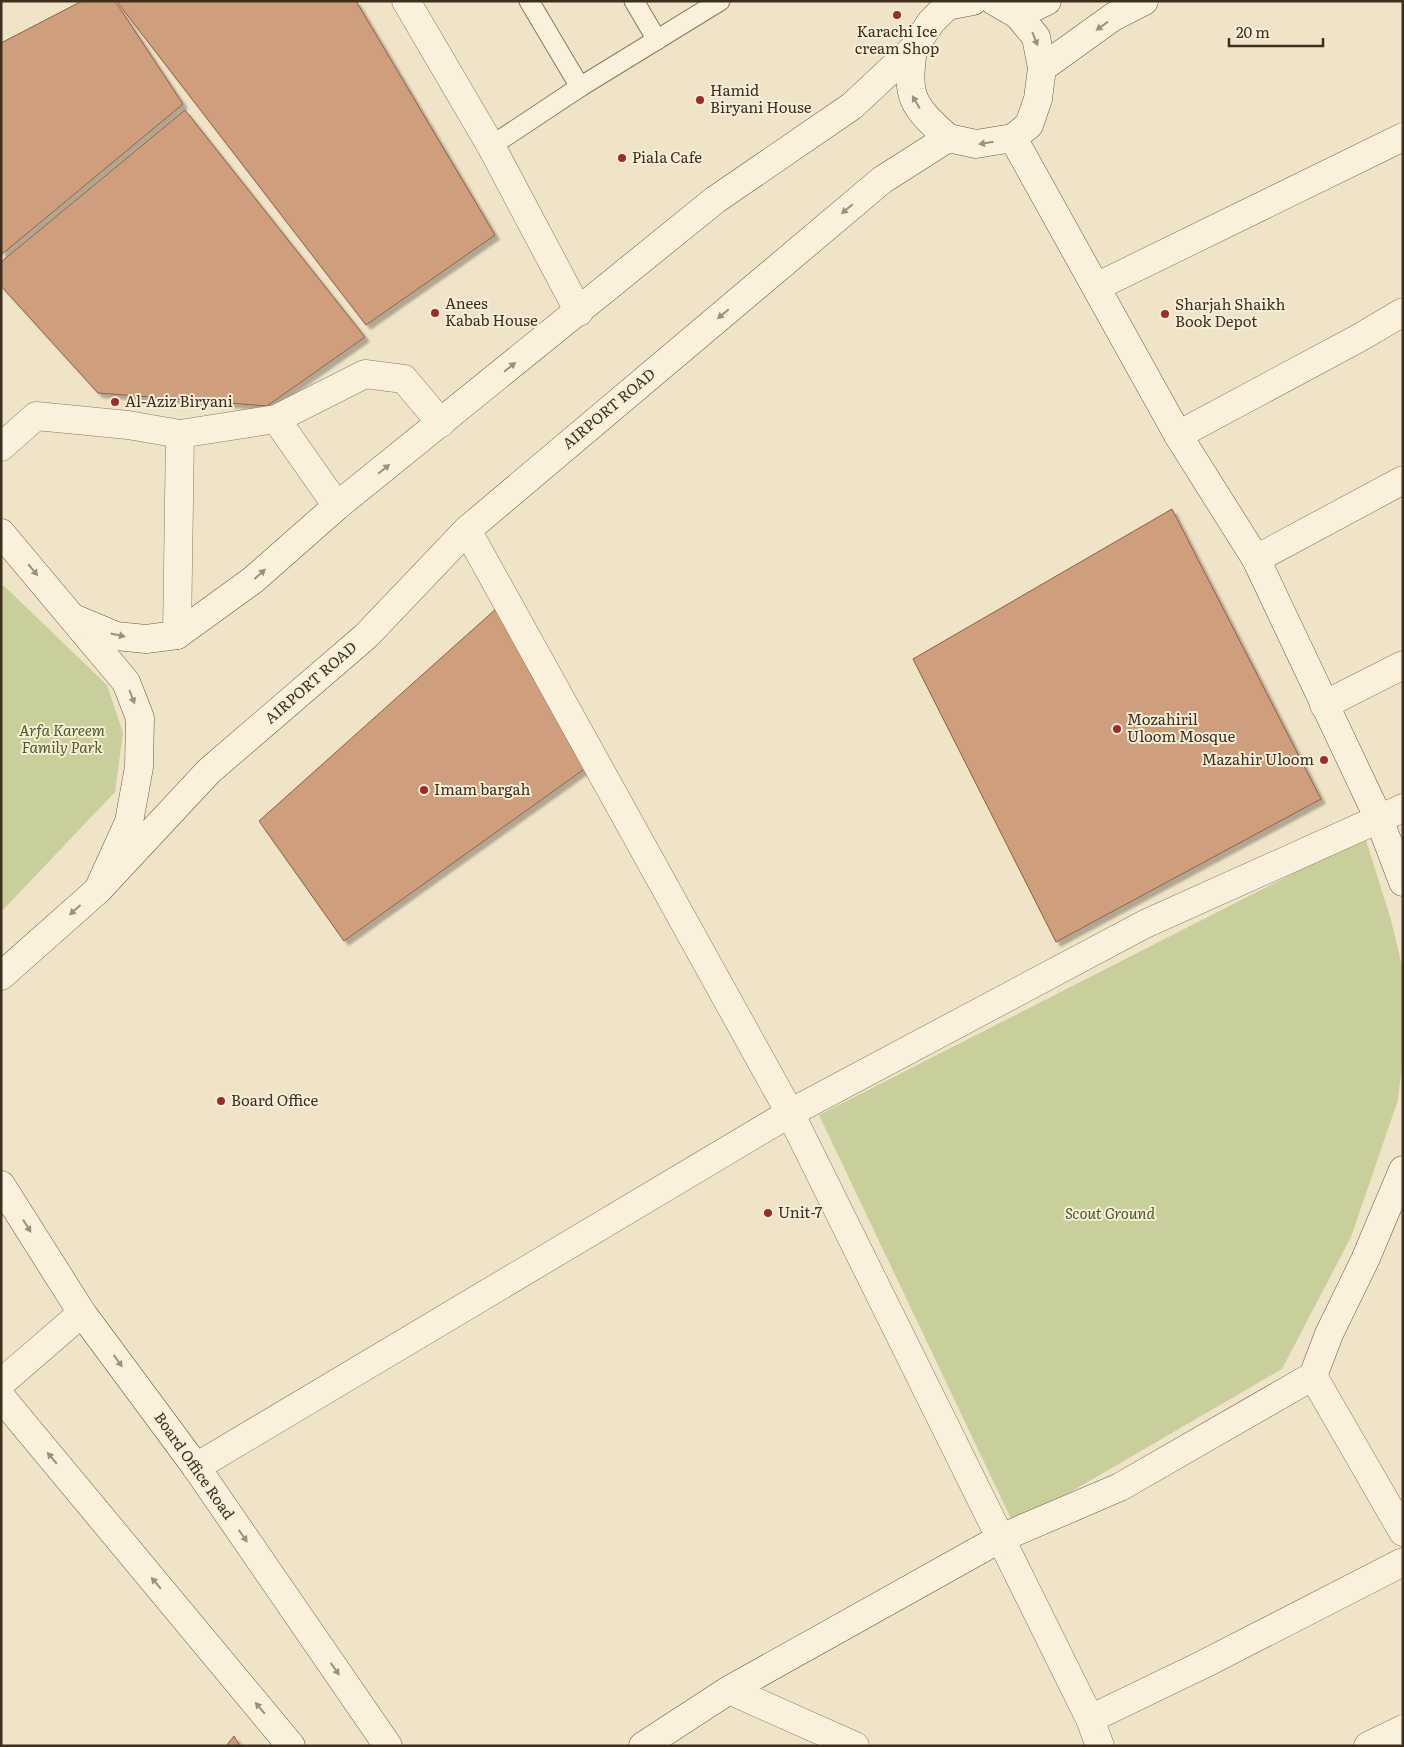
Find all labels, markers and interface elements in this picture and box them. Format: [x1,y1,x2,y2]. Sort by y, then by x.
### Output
marker: Karachi Ice cream Shop [891,9,903,21]
scale bar [1229,15,1323,47]
place label: Karachi Ice cream Shop [855,19,939,59]
text: 20 m [1236,20,1270,43]
one-way arrow [1095,21,1108,31]
one-way arrow [1031,32,1039,47]
place label: Hamid Biryani House [710,78,812,118]
marker: Hamid Biryani House [694,94,706,106]
one-way arrow [912,94,920,109]
one-way arrow [977,139,993,147]
place label: Piala Cafe [632,145,702,168]
marker: Piala Cafe [616,152,628,164]
one-way arrow [841,204,854,215]
place label: Anees Kabab House [445,291,538,331]
place label: Sharjah Shaikh Book Depot [1175,292,1285,332]
marker: Anees Kabab House [429,307,441,319]
one-way arrow [716,308,729,319]
marker: Sharjah Shaikh Book Depot [1159,308,1171,320]
one-way arrow [503,361,516,372]
street label: AIRPORT ROAD [556,362,660,454]
place label: Al-Aziz Biryani [125,389,233,412]
marker: Al-Aziz Biryani [109,396,121,408]
one-way arrow [377,463,390,474]
one-way arrow [27,563,38,576]
one-way arrow [254,568,266,580]
one-way arrow [111,632,127,640]
street label: AIRPORT ROAD [259,635,361,729]
one-way arrow [128,690,136,705]
place label: Mozahiril Uloom Mosque [1127,707,1235,747]
park label: Arfa Kareem Family Park [19,718,105,758]
marker: Mozahiril Uloom Mosque [1111,723,1123,735]
place label: Mazahir Uloom [1202,747,1314,770]
marker: Mazahir Uloom [1318,754,1330,766]
place label: Imam bargah [434,777,531,800]
marker: Imam bargah [418,784,430,796]
one-way arrow [70,904,82,916]
place label: Board Office [231,1088,319,1111]
marker: Board Office [215,1095,227,1107]
place label: Unit-7 [778,1200,823,1223]
park label: Scout Ground [1065,1201,1156,1224]
marker: Unit-7 [762,1207,774,1219]
one-way arrow [23,1220,32,1233]
one-way arrow [113,1354,123,1368]
street label: Board Office Road [149,1407,241,1524]
one-way arrow [47,1452,58,1465]
one-way arrow [238,1529,248,1542]
one-way arrow [151,1577,162,1590]
one-way arrow [330,1663,340,1676]
one-way arrow [254,1703,266,1715]

